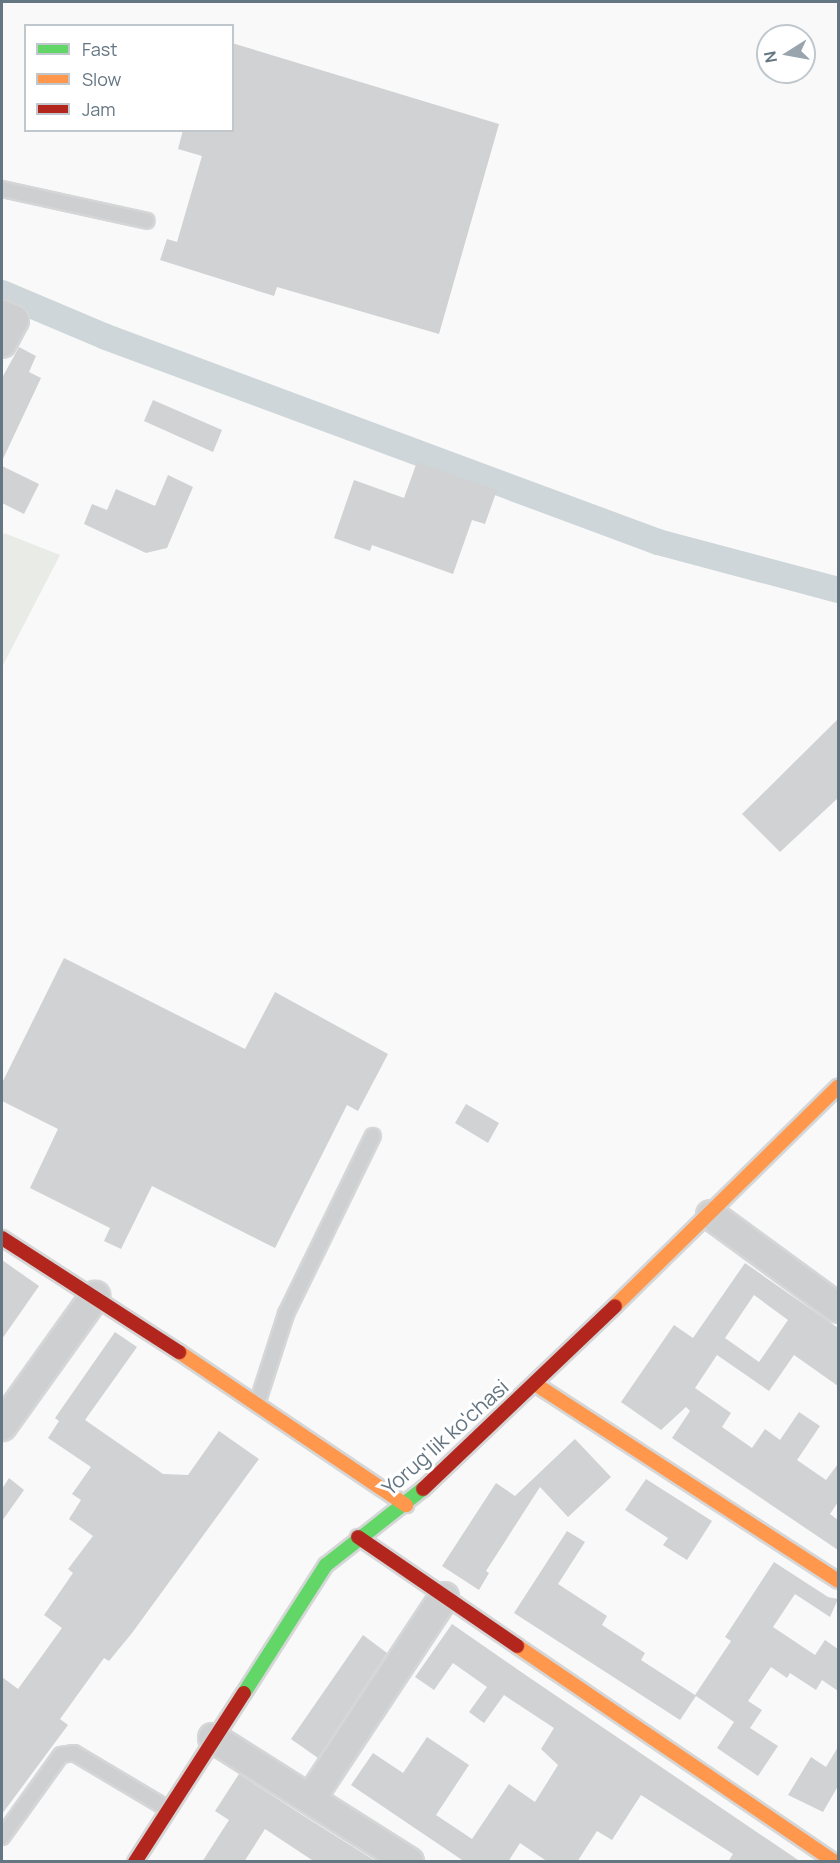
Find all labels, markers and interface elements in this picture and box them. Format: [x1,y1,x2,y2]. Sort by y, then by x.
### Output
legend [24,24,234,132]
north arrow [756,24,816,84]
text: Fast [82,37,117,61]
text: N [758,49,782,65]
text: Slow [82,67,121,91]
text: Jam [82,97,116,121]
street label: Yorug'lik ko'chasi [377,1374,513,1500]

